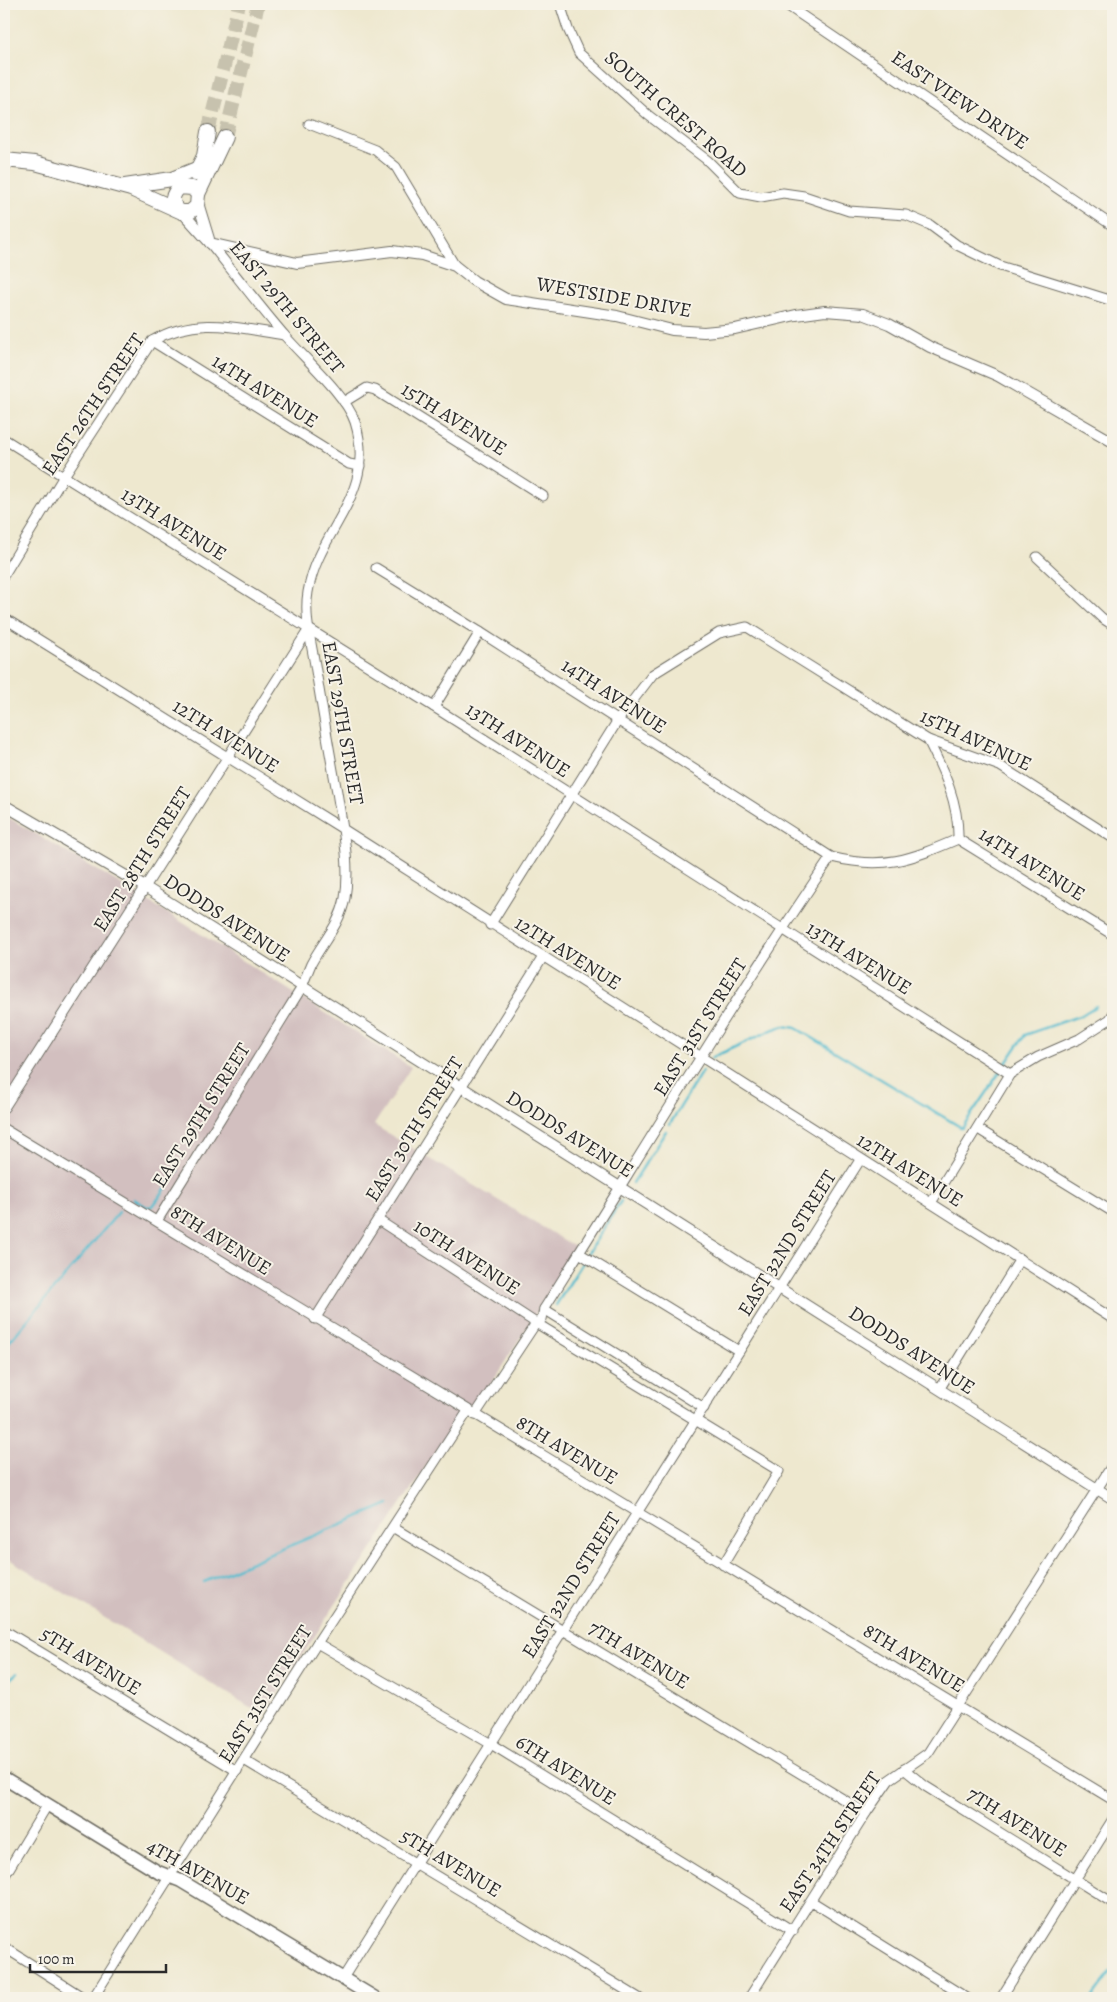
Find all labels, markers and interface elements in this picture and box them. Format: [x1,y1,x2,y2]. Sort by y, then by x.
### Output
street label: SOUTH CREST ROAD [599,44,753,184]
street label: EAST VIEW DRIVE [886,44,1034,156]
street label: EAST 29TH STREET [223,235,351,379]
street label: WESTSIDE DRIVE [533,270,694,324]
street label: EAST 26TH STREET [35,328,151,480]
street label: 14TH AVENUE [207,348,323,434]
street label: 15TH AVENUE [396,376,512,462]
street label: 13TH AVENUE [116,481,232,567]
street label: EAST 29TH STREET [315,639,371,807]
street label: 14TH AVENUE [556,652,672,740]
street label: 12TH AVENUE [168,692,284,780]
street label: 13TH AVENUE [460,696,576,784]
street label: 15TH AVENUE [916,702,1036,778]
street label: EAST 28TH STREET [86,781,198,937]
street label: 14TH AVENUE [974,821,1090,907]
street label: DODDS AVENUE [159,867,295,969]
street label: 12TH AVENUE [510,909,626,997]
street label: 13TH AVENUE [801,915,917,1001]
street label: EAST 31ST STREET [647,953,753,1101]
street label: EAST 29TH STREET [146,1037,256,1192]
street label: EAST 30TH STREET [359,1051,470,1207]
street label: DODDS AVENUE [501,1084,639,1184]
street label: 12TH AVENUE [852,1126,968,1214]
street label: EAST 32ND STREET [731,1165,843,1321]
street label: 8TH AVENUE [165,1198,277,1282]
street label: 10TH AVENUE [408,1212,526,1302]
street label: DODDS AVENUE [844,1299,980,1401]
street label: 8TH AVENUE [511,1409,623,1491]
street label: EAST 32ND STREET [515,1507,627,1663]
street label: 7TH AVENUE [584,1614,694,1696]
street label: 8TH AVENUE [858,1617,970,1699]
street label: 5TH AVENUE [36,1620,146,1702]
street label: EAST 31ST STREET [212,1620,318,1768]
street label: 6TH AVENUE [511,1728,621,1812]
street label: EAST 34TH STREET [773,1766,887,1918]
street label: 7TH AVENUE [962,1781,1072,1863]
street label: 5TH AVENUE [396,1822,506,1904]
street label: 4TH AVENUE [142,1833,254,1911]
scale bar [30,1942,166,1974]
text: 100 m [38,1949,75,1969]

